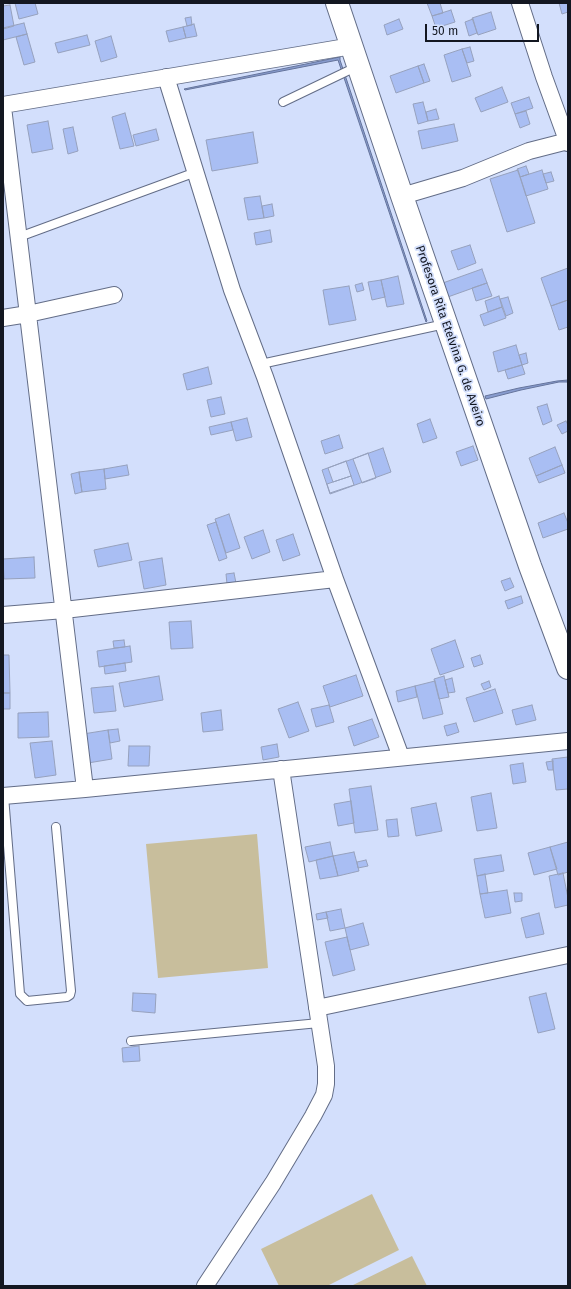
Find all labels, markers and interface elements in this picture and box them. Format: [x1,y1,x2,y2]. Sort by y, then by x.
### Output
scale bar [427,16,541,42]
text: 50 m [432,24,458,38]
street label: Profesora Rita Etelvina G. de Aveiro [412,244,488,428]

